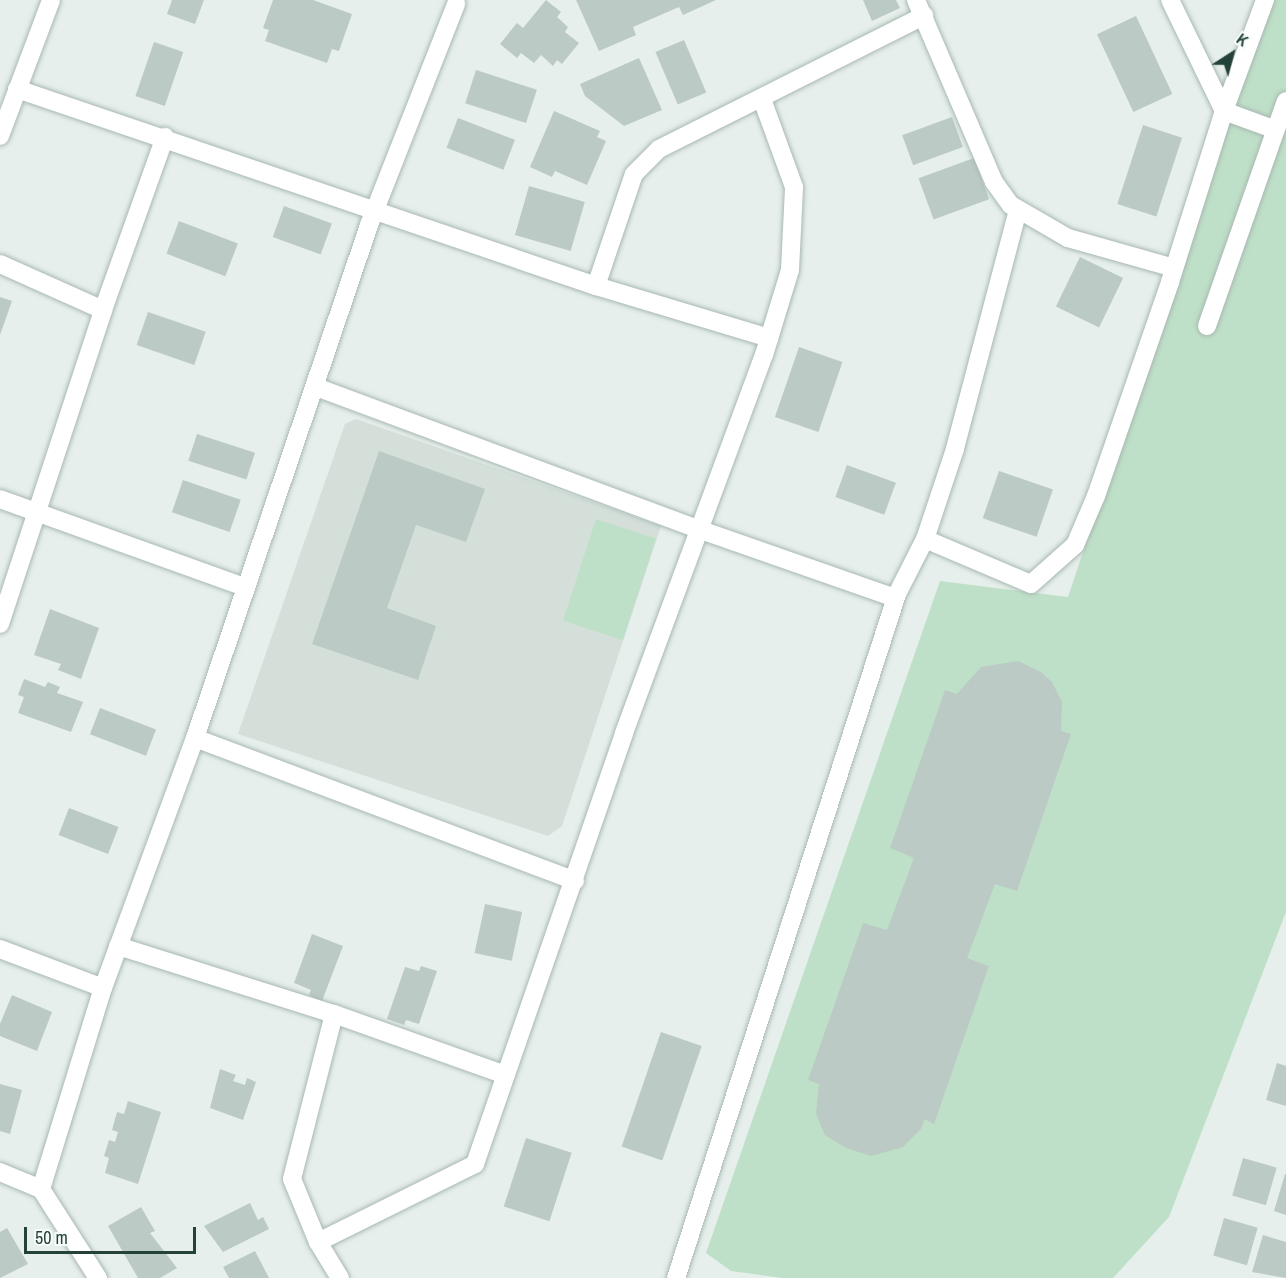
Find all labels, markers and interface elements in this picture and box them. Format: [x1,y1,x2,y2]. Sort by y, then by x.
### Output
north arrow [1202,24,1262,84]
text: K [1232,28,1253,51]
scale bar [27,1215,200,1253]
text: 50 m [35,1225,68,1250]

